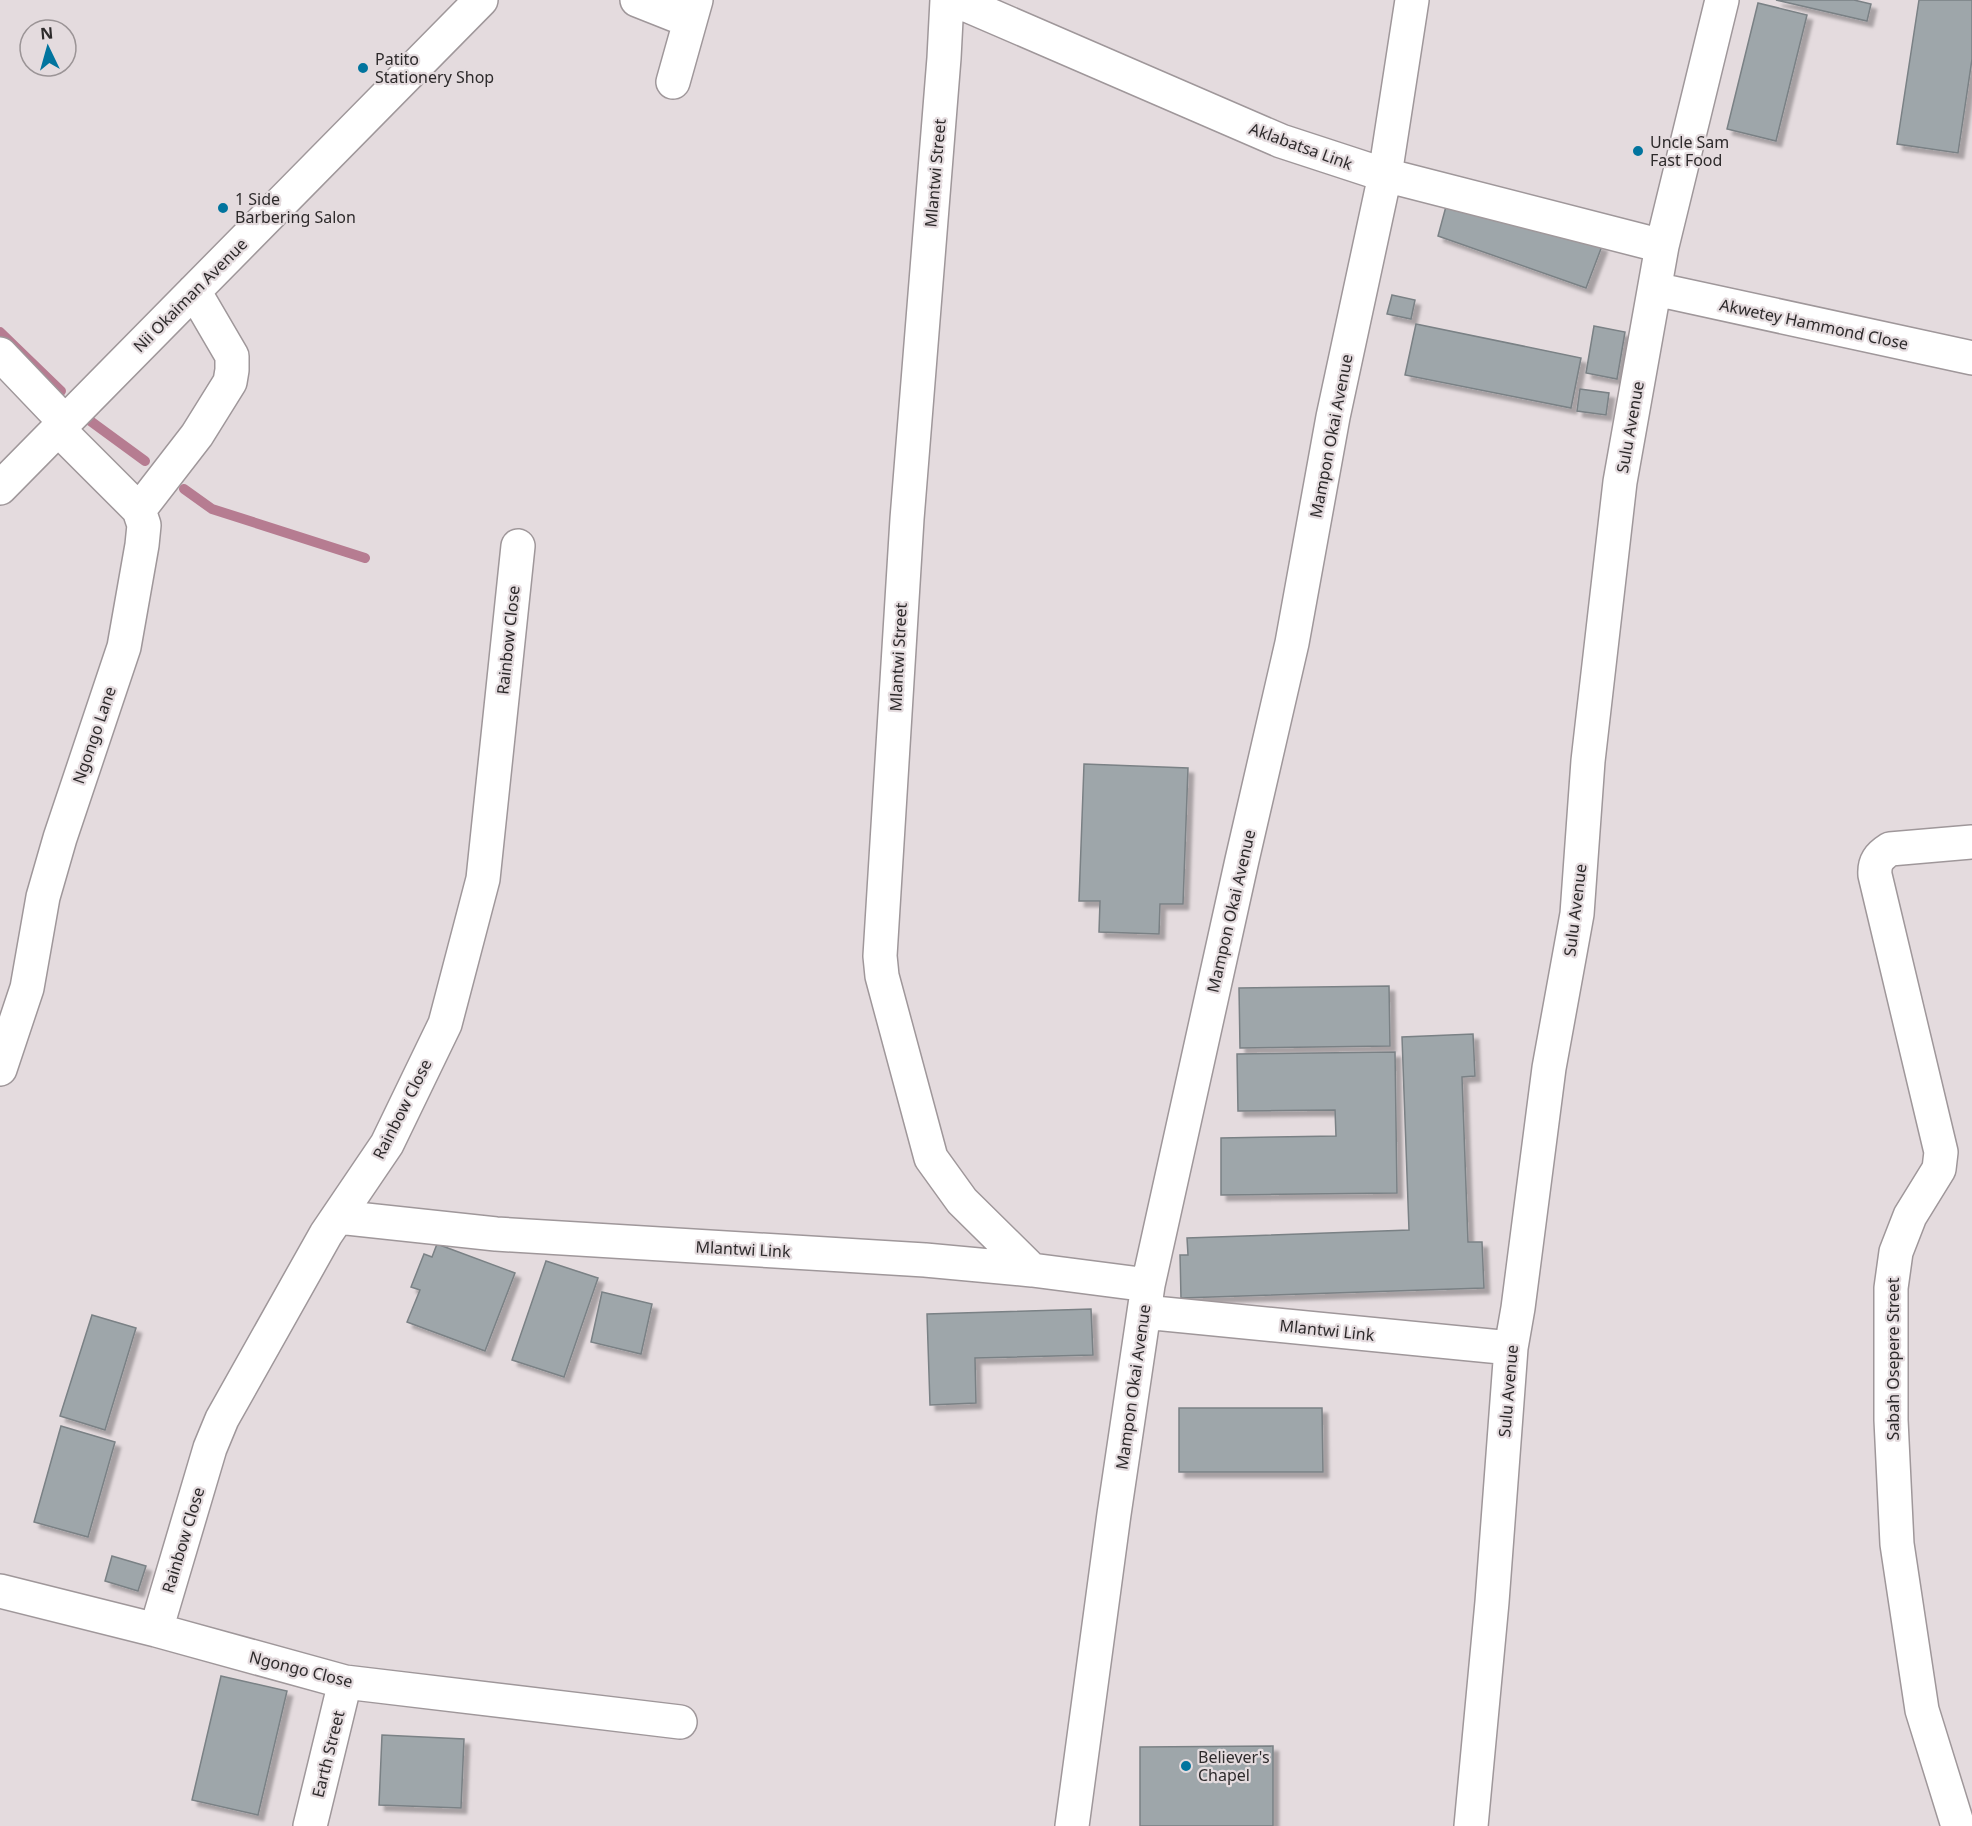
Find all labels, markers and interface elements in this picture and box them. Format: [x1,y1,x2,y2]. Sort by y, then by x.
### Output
north arrow [18,18,78,78]
text: N [39,22,54,45]
place label: Patito Stationery Shop [375,48,494,88]
marker: Patito Stationery Shop [356,61,370,75]
street label: Aklabatsa Link [1246,117,1356,175]
street label: Mlantwi Street [919,118,951,228]
place label: Uncle Sam Fast Food [1650,131,1729,171]
marker: Uncle Sam Fast Food [1631,144,1645,158]
place label: 1 Side Barbering Salon [235,188,356,228]
marker: 1 Side Barbering Salon [216,201,230,215]
street label: Nii Okaiman Avenue [128,233,252,357]
street label: Akwetey Hammond Close [1718,293,1910,355]
street label: Mampon Okai Avenue [1304,352,1358,520]
street label: Sulu Avenue [1611,379,1649,475]
street label: Rainbow Close [491,584,525,696]
street label: Mlantwi Street [884,602,912,712]
street label: Ngongo Lane [67,683,121,787]
street label: Mampon Okai Avenue [1202,827,1260,995]
street label: Sulu Avenue [1558,862,1592,958]
street label: Rainbow Close [367,1055,437,1163]
street label: Mlantwi Link [695,1236,792,1262]
street label: Sabah Osepere Street [1882,1277,1904,1440]
street label: Mampon Okai Avenue [1111,1303,1155,1471]
street label: Mlantwi Link [1279,1314,1376,1346]
street label: Sulu Avenue [1493,1344,1523,1438]
street label: Rainbow Close [156,1484,210,1596]
street label: Ngongo Close [247,1646,355,1692]
street label: Earth Street [307,1708,349,1800]
place label: Believer's Chapel [1198,1746,1270,1786]
marker: Believer's Chapel [1179,1759,1193,1773]

